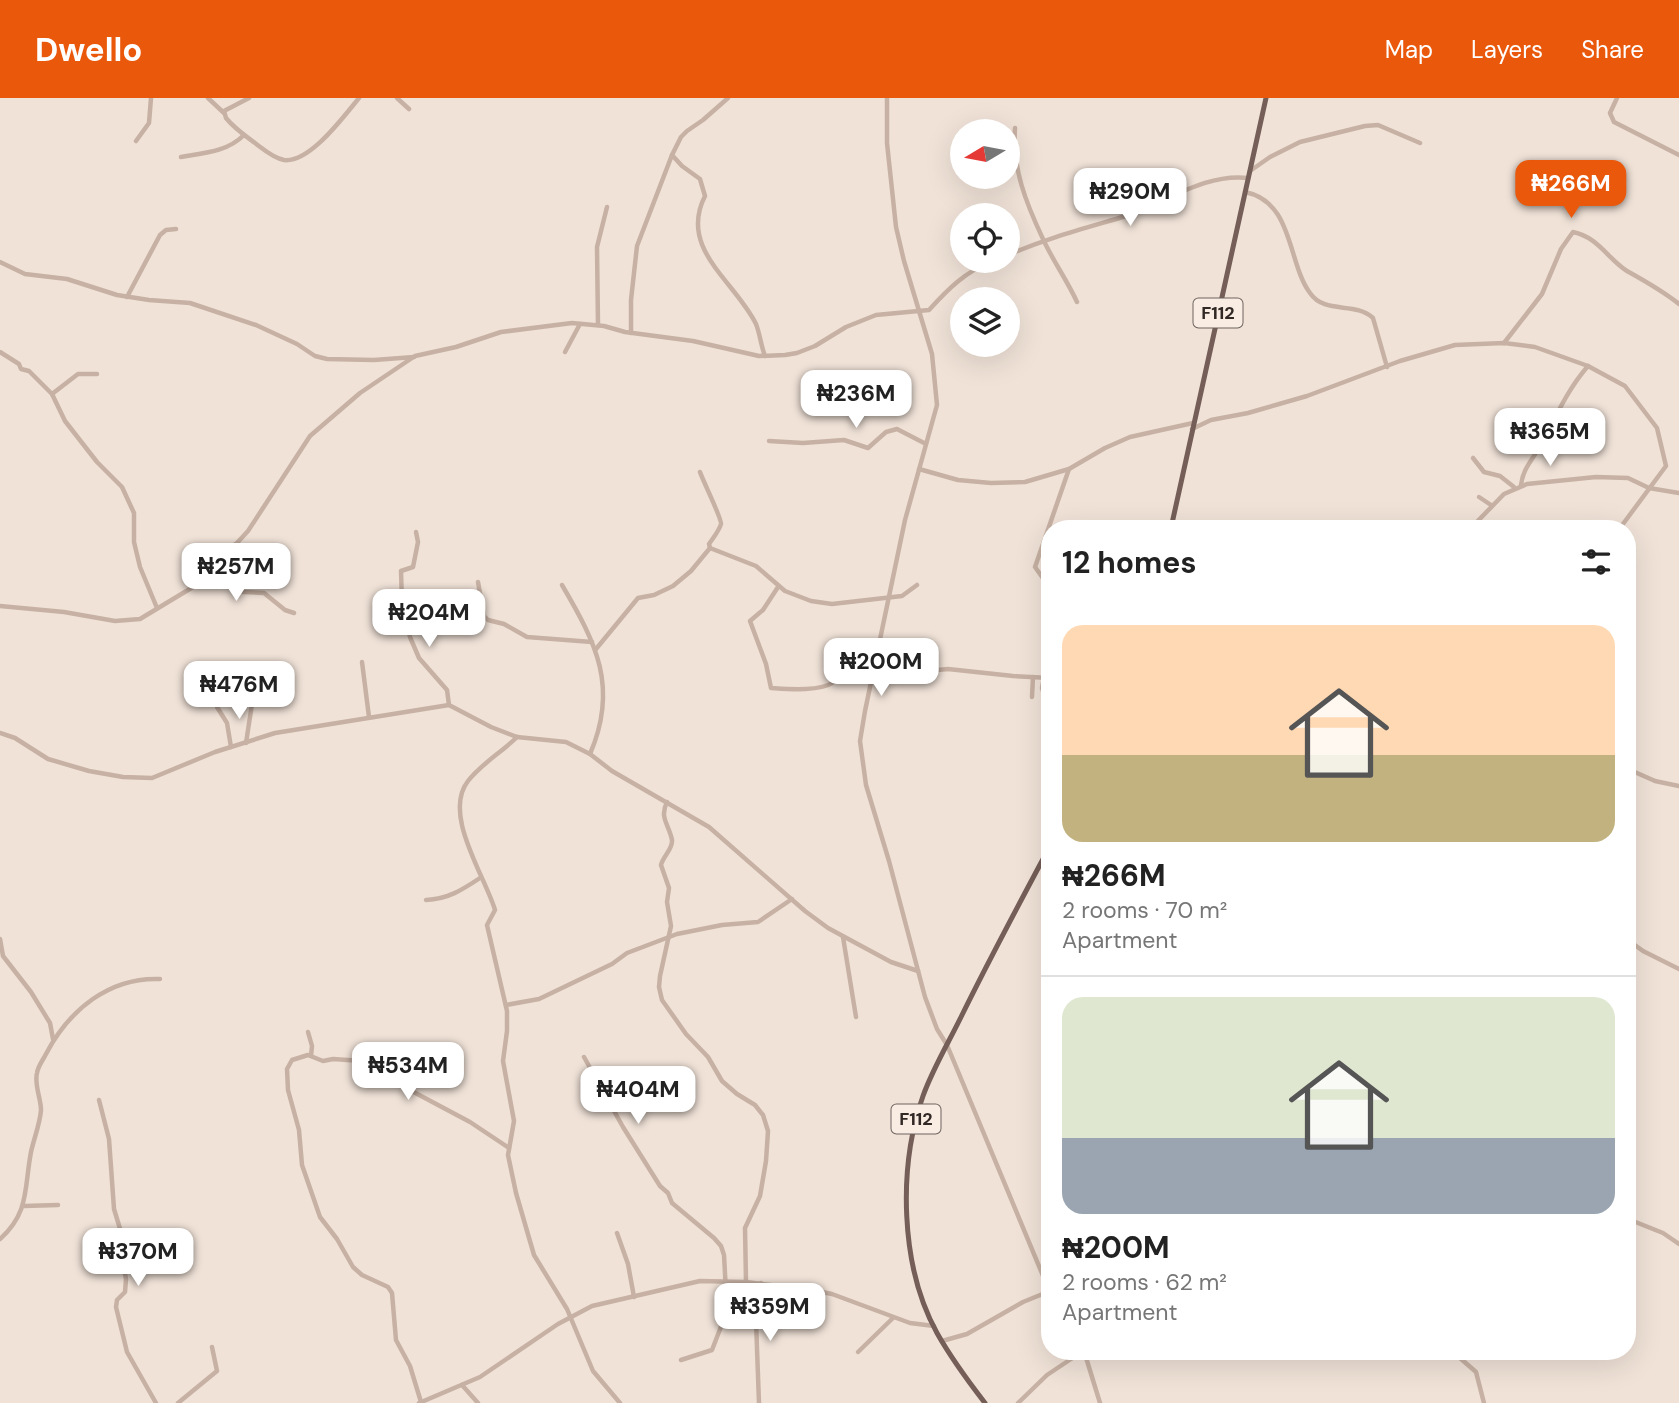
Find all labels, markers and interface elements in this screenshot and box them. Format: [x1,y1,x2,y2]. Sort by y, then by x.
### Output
text: Dwello [35,28,142,71]
text: Map [1385,34,1433,65]
text: Layers [1471,34,1543,65]
text: Share [1581,34,1644,65]
north arrow [950,119,1020,189]
map controls [950,119,1020,357]
pin: ₦266M [1522,160,1620,220]
text: ₦266M [1531,168,1611,198]
pin: ₦290M [1081,169,1179,228]
text: ₦290M [1090,176,1170,206]
button: locate [950,203,1020,273]
button: layers [950,287,1020,357]
road number: F112 [1194,298,1242,328]
pin: ₦236M [807,370,905,430]
text: ₦236M [817,378,895,408]
pin: ₦365M [1501,408,1599,468]
text: ₦365M [1510,416,1590,446]
text: 12 homes [1062,543,1196,582]
icon: filters [1577,543,1615,581]
pin: ₦257M [187,544,285,603]
text: ₦257M [198,551,274,581]
pin: ₦204M [380,589,478,649]
text: ₦204M [388,597,470,627]
pin: ₦200M [832,638,930,698]
text: ₦200M [840,646,922,676]
pin: ₦476M [190,662,288,721]
text: ₦476M [200,669,278,699]
icon: home [1276,670,1402,796]
text: ₦266M [1062,856,1166,895]
text: 2 rooms · 70 m² [1062,895,1227,925]
text: Apartment [1062,925,1177,955]
pin: ₦534M [359,1042,457,1102]
icon: home [1276,1042,1402,1168]
text: ₦534M [368,1050,448,1080]
pin: ₦404M [589,1066,687,1126]
text: ₦404M [596,1074,680,1104]
road number: F112 [892,1104,940,1134]
pin: ₦370M [89,1228,187,1288]
text: ₦200M [1062,1228,1170,1267]
text: ₦370M [98,1236,178,1266]
text: 2 rooms · 62 m² [1062,1267,1227,1297]
pin: ₦359M [721,1284,819,1343]
text: ₦359M [730,1291,810,1321]
text: Apartment [1062,1297,1177,1327]

